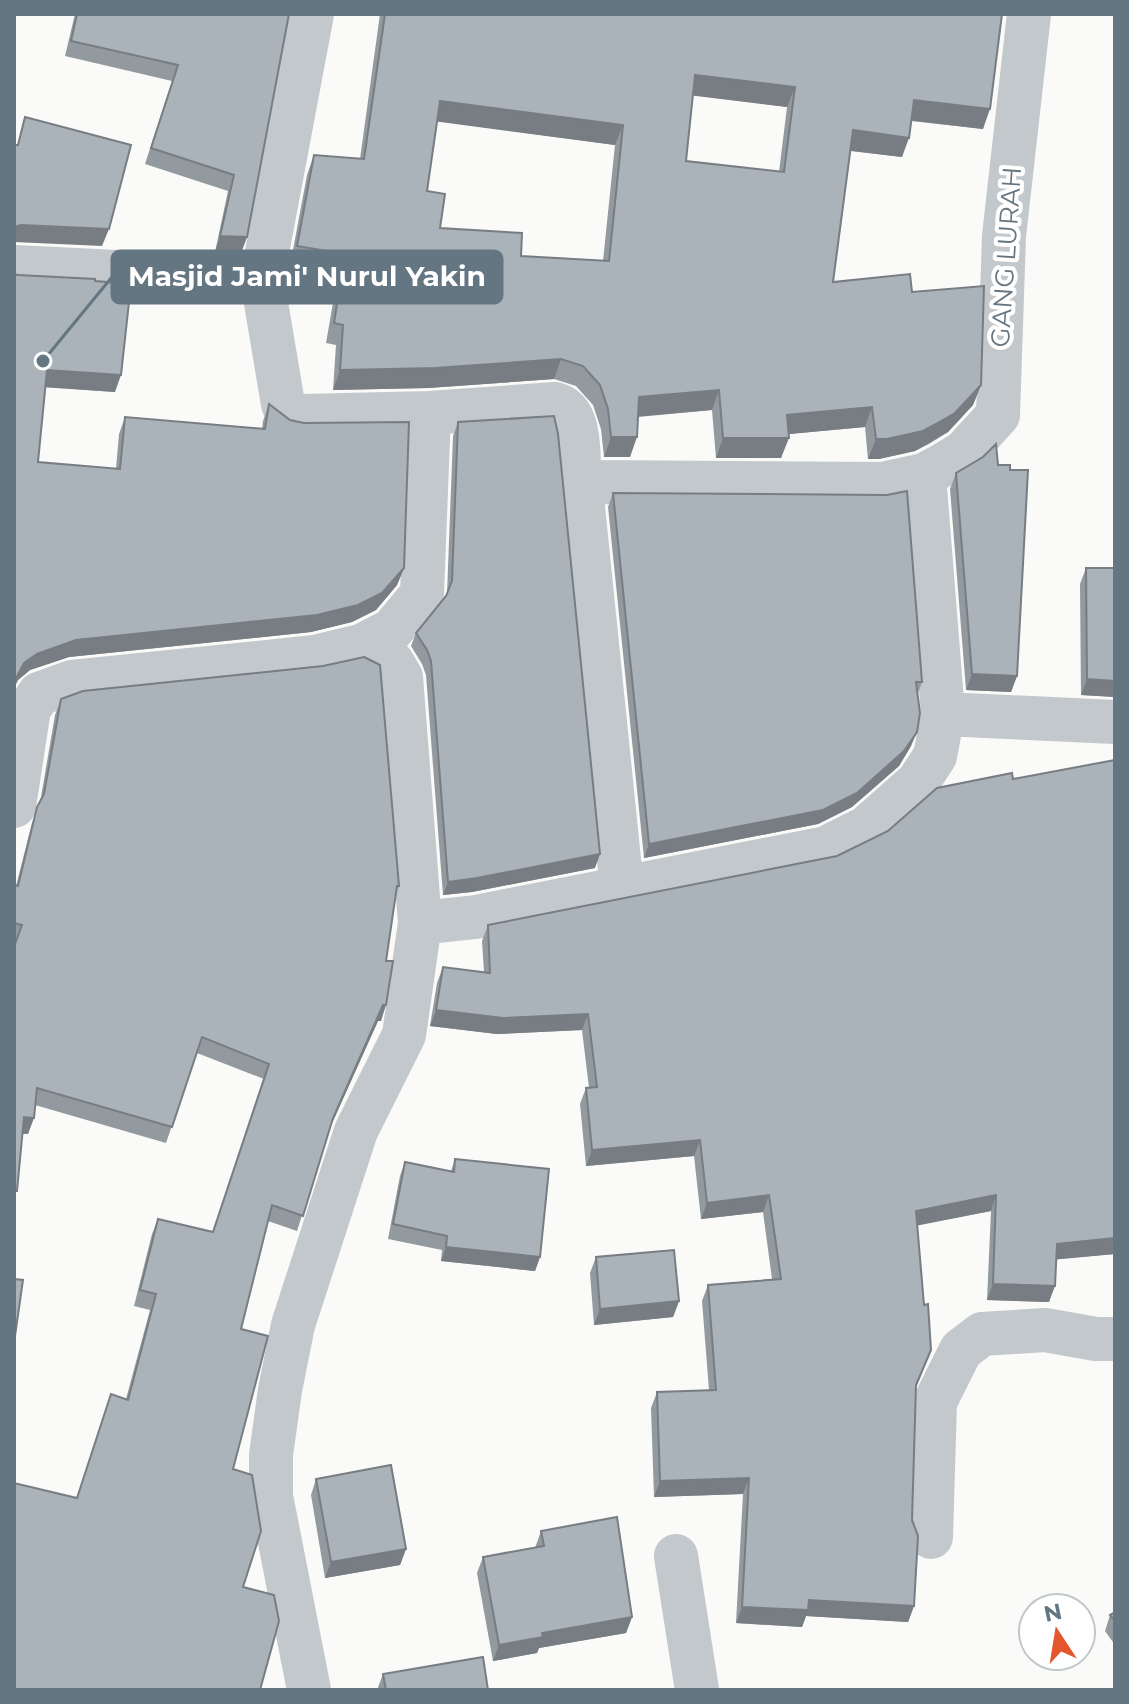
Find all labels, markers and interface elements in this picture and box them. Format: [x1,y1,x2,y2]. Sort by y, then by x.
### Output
street label: GANG LURAH [984,166,1028,348]
callout: Masjid Jami' Nurul Yakin [112,251,502,303]
text: Masjid Jami' Nurul Yakin [128,259,486,293]
north arrow [1017,1592,1097,1672]
text: N [1041,1598,1064,1628]

